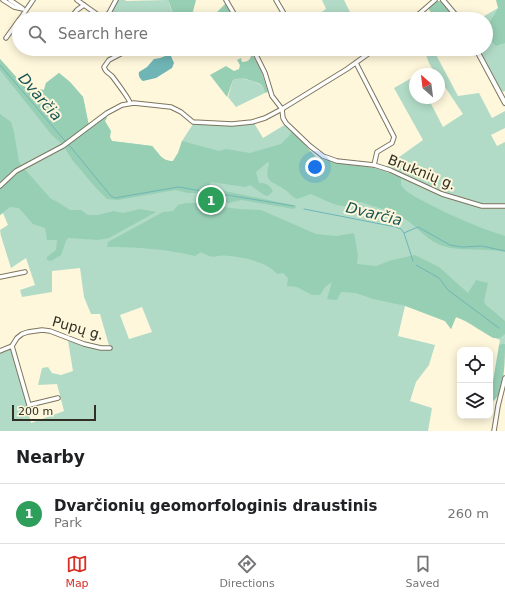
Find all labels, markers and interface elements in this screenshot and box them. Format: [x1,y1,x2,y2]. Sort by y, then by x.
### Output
search box [12,12,493,56]
icon: search [26,23,48,45]
text: Search here [58,25,148,43]
north arrow [409,68,445,104]
water label: Dvarčia [14,69,66,125]
street label: Bruknių g. [386,151,458,193]
your location [305,157,325,177]
pin: 1 [198,185,224,215]
water label: Dvarčia [344,198,404,230]
street label: Pupų g. [51,313,105,343]
map controls [457,347,493,419]
button: locate [457,347,493,383]
button: layers [457,383,493,419]
scale bar [12,403,96,422]
text: 200 m [18,405,53,418]
text: Nearby [16,447,85,467]
text: Dvarčionių geomorfologinis draustinis [54,497,377,515]
text: 1 [24,506,34,521]
text: 260 m [447,506,489,521]
text: Park [54,515,82,530]
tab: Map [65,553,89,590]
tab: Directions [219,553,275,590]
tab: Saved [406,553,440,590]

